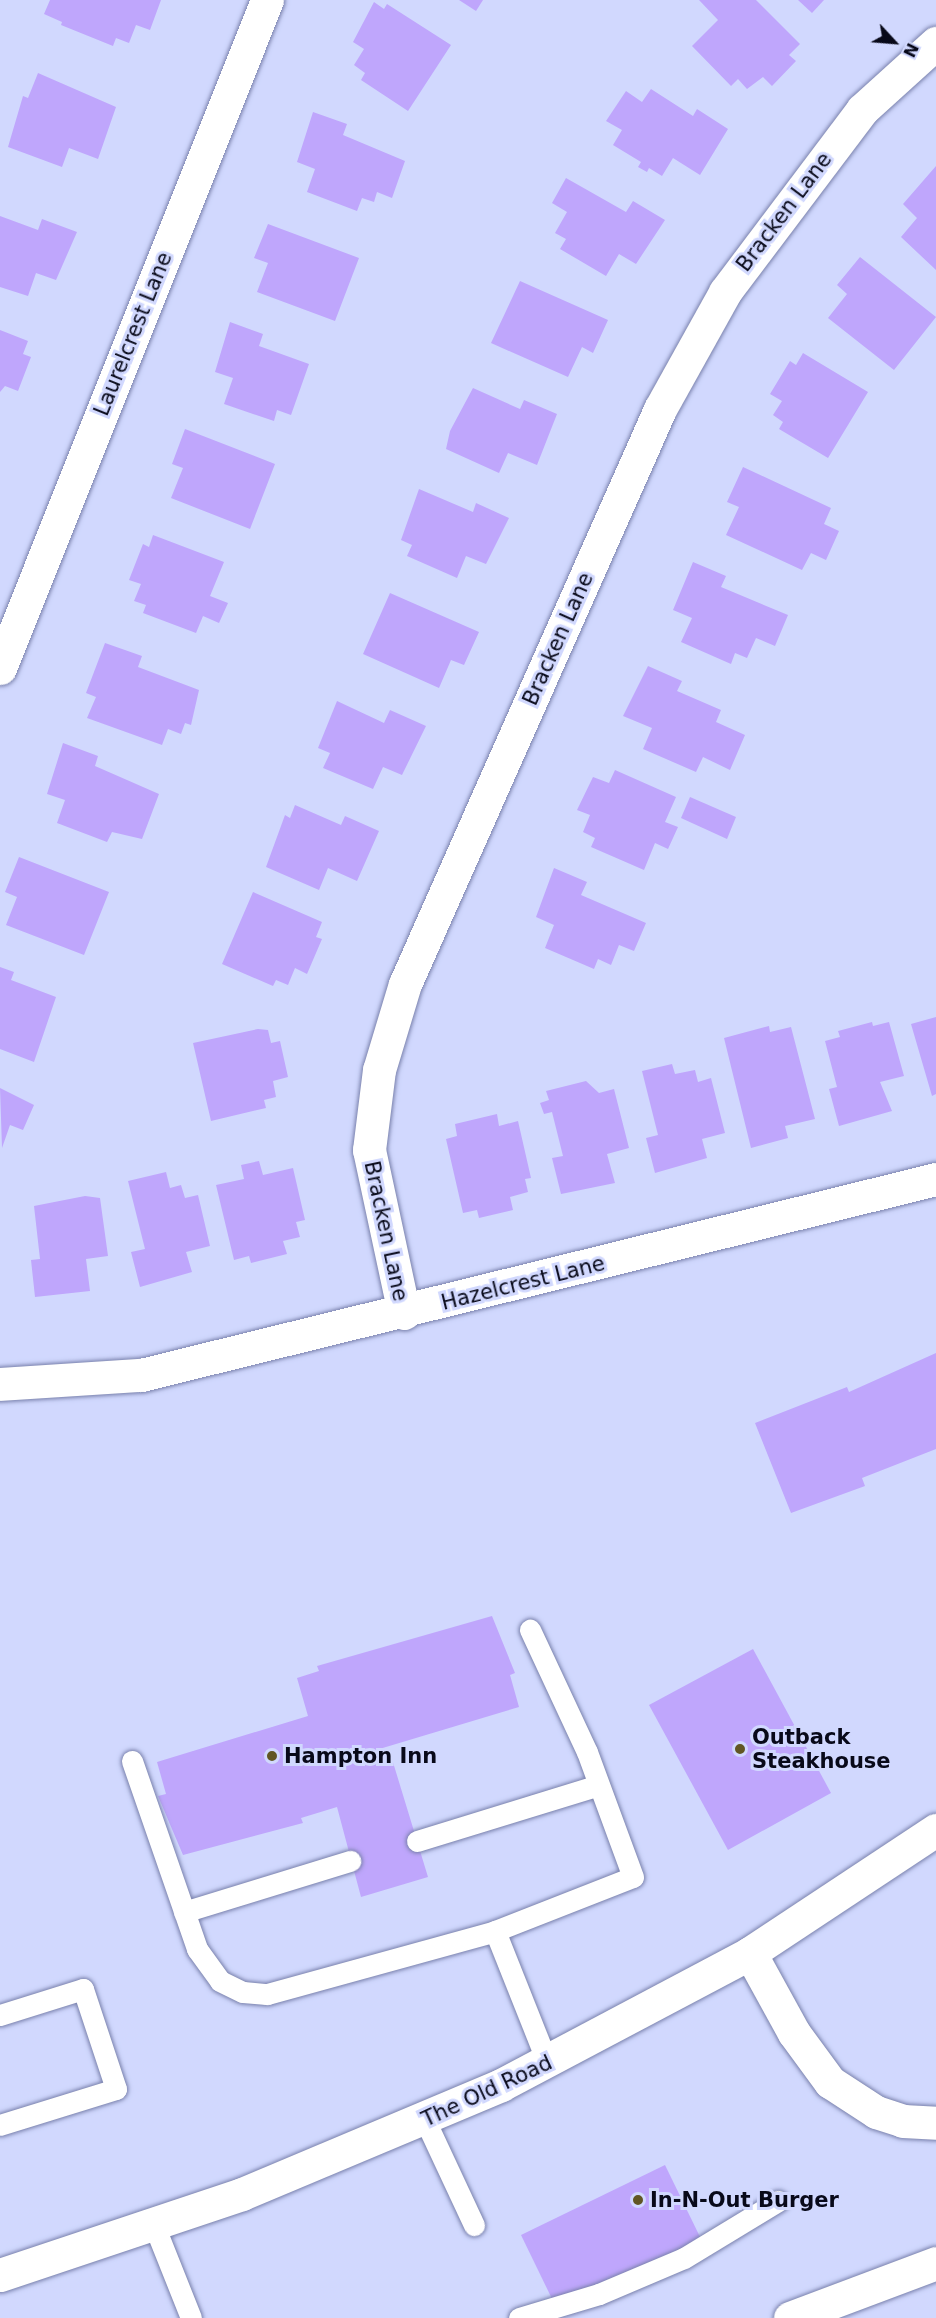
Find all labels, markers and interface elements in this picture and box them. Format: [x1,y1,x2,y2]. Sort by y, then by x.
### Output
north arrow [864,12,924,72]
text: N [899,40,922,60]
street label: Bracken Lane [731,147,837,277]
street label: Laurelcrest Lane [89,249,177,419]
street label: Bracken Lane [517,569,599,709]
street label: Bracken Lane [359,1159,413,1303]
street label: Hazelcrest Lane [439,1250,607,1316]
place label: Outback Steakhouse [752,1724,891,1774]
marker: Outback Steakhouse [733,1742,747,1756]
place label: Hampton Inn [284,1743,437,1769]
marker: Hampton Inn [265,1749,279,1763]
street label: The Old Road [418,2050,556,2132]
place label: In-N-Out Burger [650,2187,839,2213]
marker: In-N-Out Burger [631,2193,645,2207]

